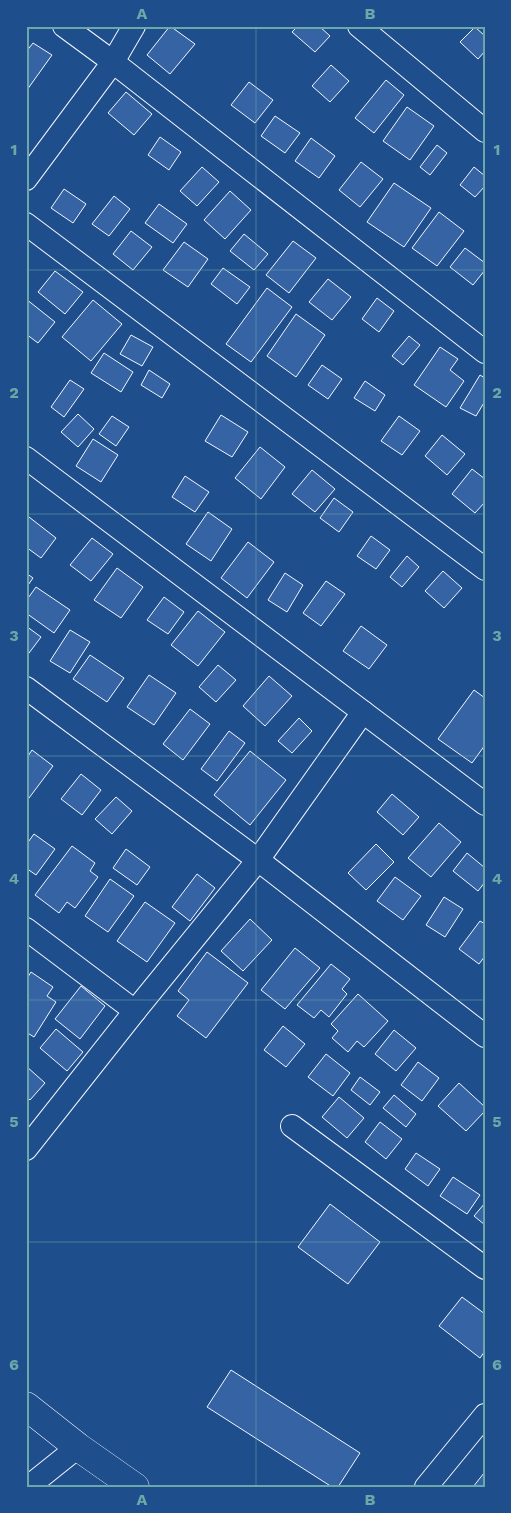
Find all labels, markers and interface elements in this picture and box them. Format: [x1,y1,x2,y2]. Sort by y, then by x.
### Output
text: A [137,4,148,23]
text: B [365,4,376,23]
text: 1 [11,140,17,159]
text: 1 [494,140,500,159]
text: 2 [9,383,19,402]
text: 2 [492,383,502,402]
text: 3 [9,626,19,645]
text: 3 [492,626,502,645]
text: 4 [9,869,19,888]
text: 4 [492,869,502,888]
text: 5 [9,1112,19,1131]
text: 5 [492,1112,502,1131]
text: 6 [9,1355,19,1374]
text: 6 [492,1355,502,1374]
text: A [137,1490,148,1509]
text: B [365,1490,376,1509]

